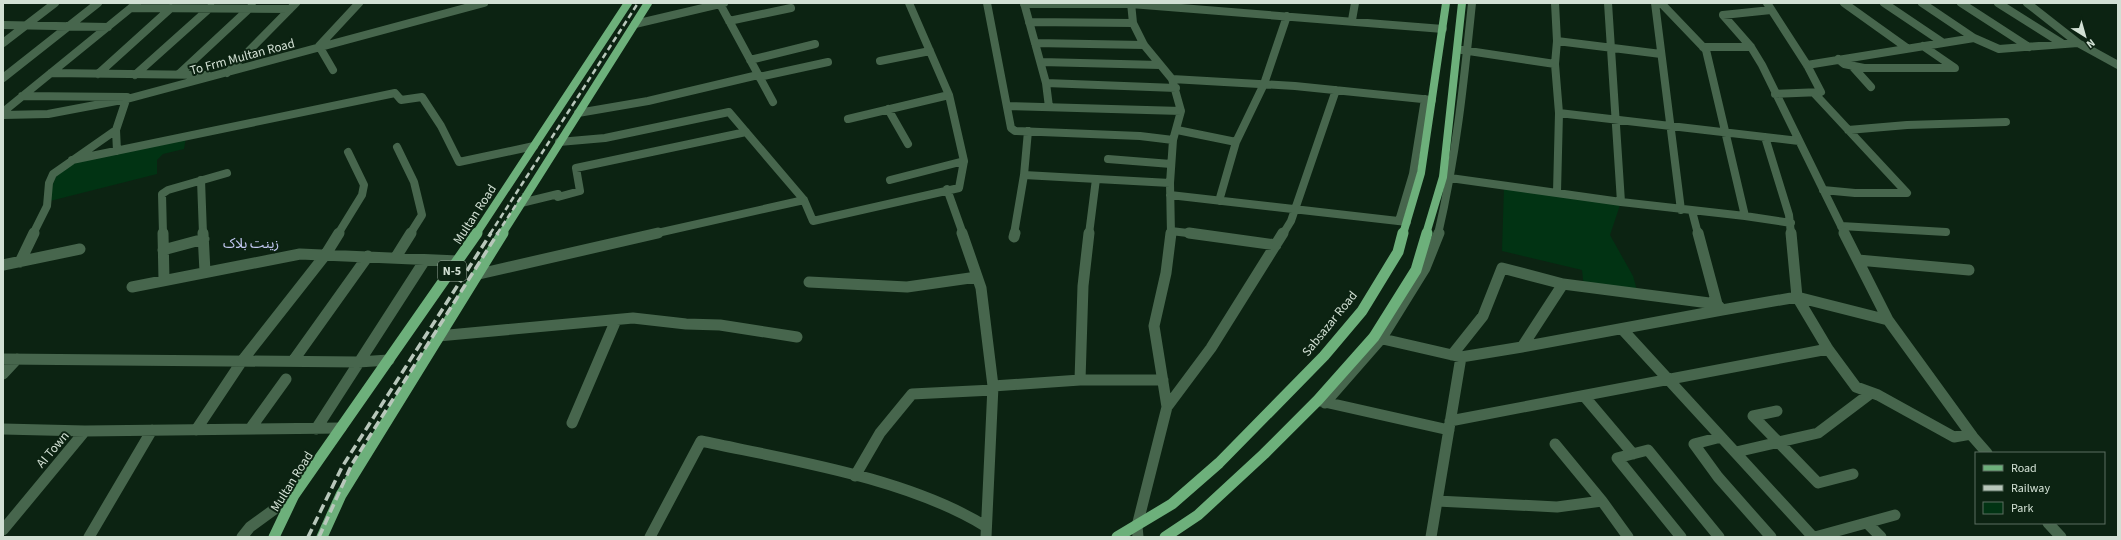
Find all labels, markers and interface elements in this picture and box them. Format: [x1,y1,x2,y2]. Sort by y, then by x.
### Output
north arrow [2065,16,2105,56]
street label: To Frm Multan Road [188,34,297,80]
text: N [2083,35,2098,52]
street label: Multan Road [449,181,501,248]
district label: زینت بلاک [223,234,279,254]
road number: N-5 [438,261,466,281]
street label: Sabsazar Road [1298,287,1362,360]
street label: AI Town [32,428,73,472]
street label: Multan Road [266,448,318,515]
legend [1975,452,2105,524]
text: Road [2011,460,2037,477]
text: Railway [2011,480,2050,497]
text: Park [2011,500,2033,517]

